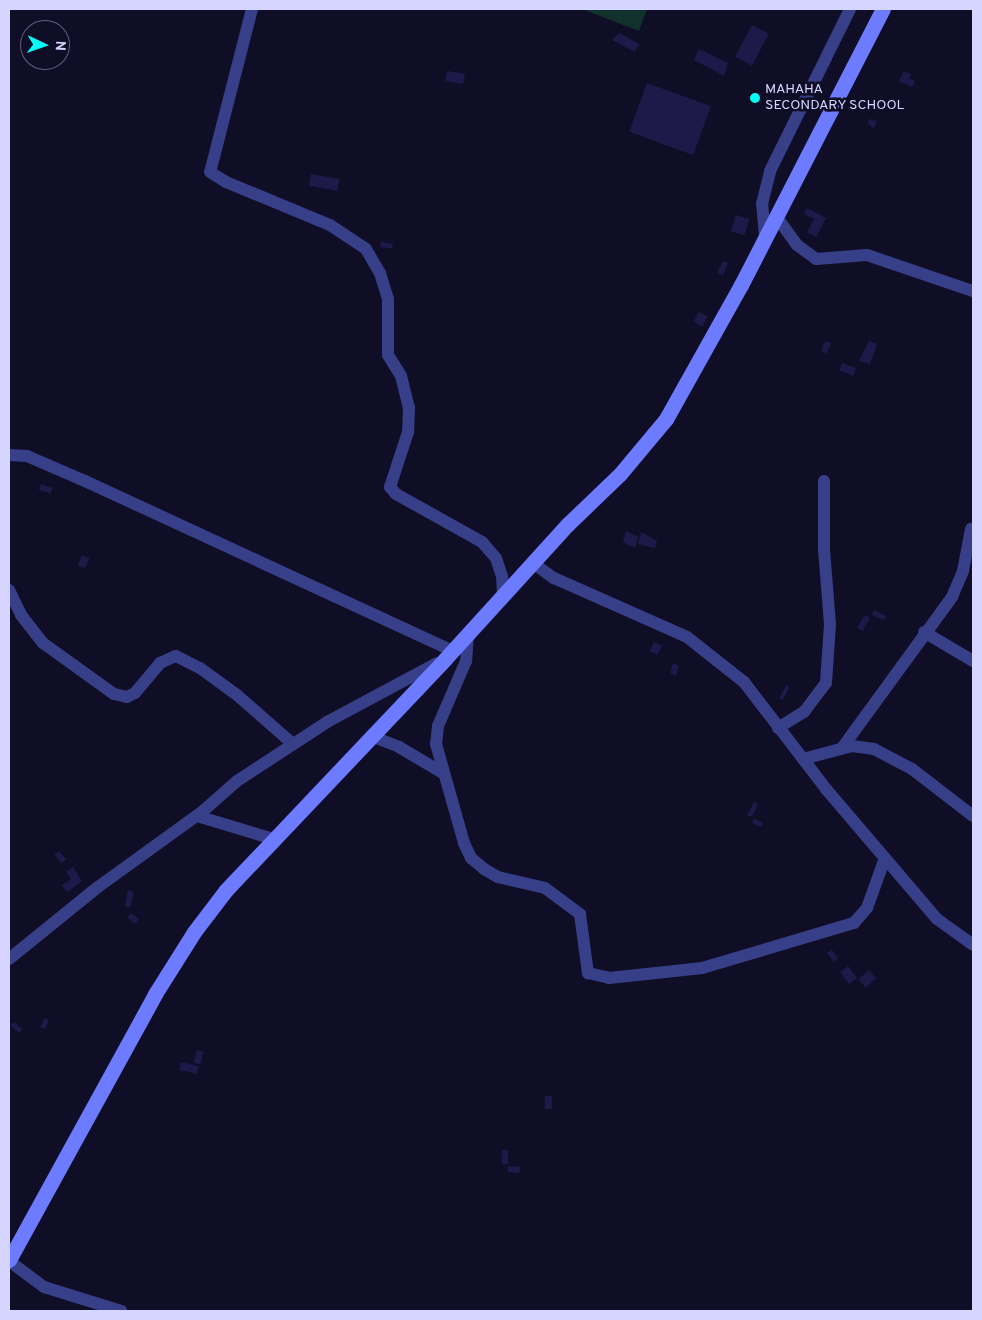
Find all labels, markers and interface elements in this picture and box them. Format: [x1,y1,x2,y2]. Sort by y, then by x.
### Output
north arrow [20,20,70,70]
text: N [51,40,68,51]
place label: MAHAHA SECONDARY SCHOOL [765,82,905,114]
marker: MAHAHA SECONDARY SCHOOL [749,92,761,104]

